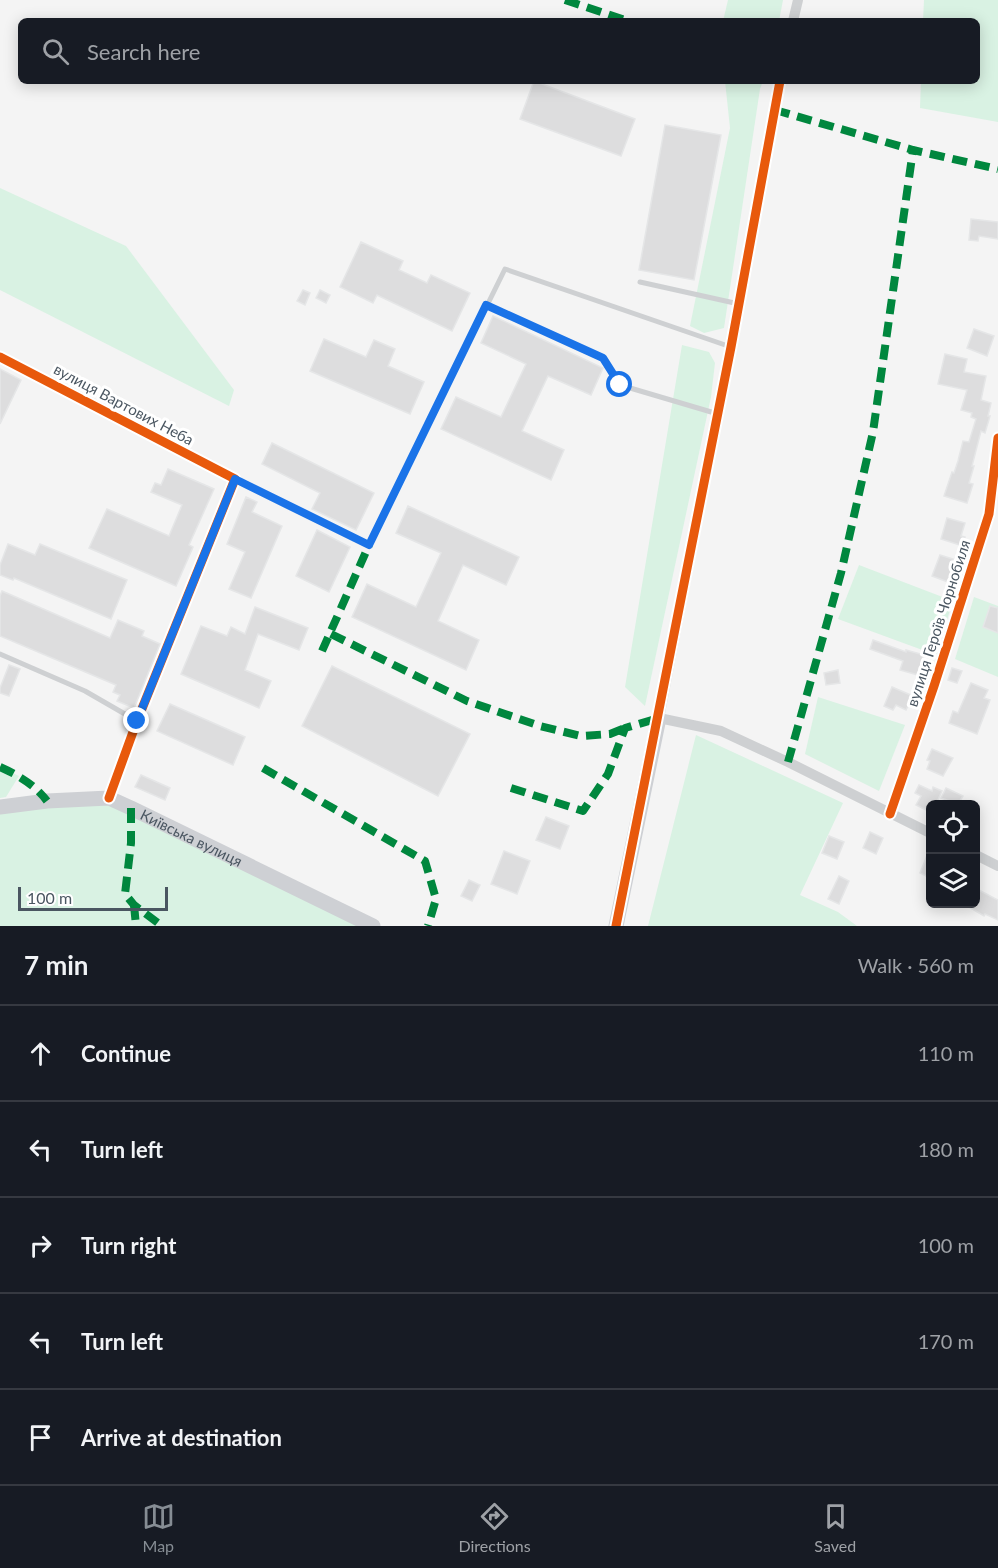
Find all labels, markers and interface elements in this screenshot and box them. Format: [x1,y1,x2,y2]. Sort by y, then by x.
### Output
search box [18,18,980,84]
icon: search [39,35,72,68]
text: Search here [87,38,200,65]
street label: вулиця Вартових Неба [51,359,197,449]
route start [606,371,632,397]
street label: вулиця Героїв Чорнобиля [903,537,973,709]
route end [123,707,149,733]
map controls [926,800,980,908]
button: locate [926,800,980,854]
street label: Київська вулиця [138,805,246,870]
button: layers [926,854,980,908]
scale bar [18,884,168,911]
text: 100 m [27,888,72,907]
text: 7 min [24,949,88,981]
text: Walk · 560 m [858,953,974,977]
icon: ahead [24,1037,57,1070]
text: Continue [81,1040,171,1067]
text: 110 m [918,1041,974,1065]
icon: left [24,1133,57,1166]
text: Turn left [81,1136,163,1163]
text: 180 m [918,1137,974,1161]
icon: right [24,1229,57,1262]
text: Turn right [81,1232,176,1259]
text: 100 m [918,1233,974,1257]
icon: left [24,1325,57,1358]
text: Turn left [81,1328,163,1355]
text: 170 m [918,1329,974,1353]
icon: arrive [24,1421,57,1454]
text: Arrive at destination [81,1424,282,1451]
tab: Map [142,1500,175,1555]
tab: Directions [458,1500,531,1555]
tab: Saved [814,1500,856,1555]

